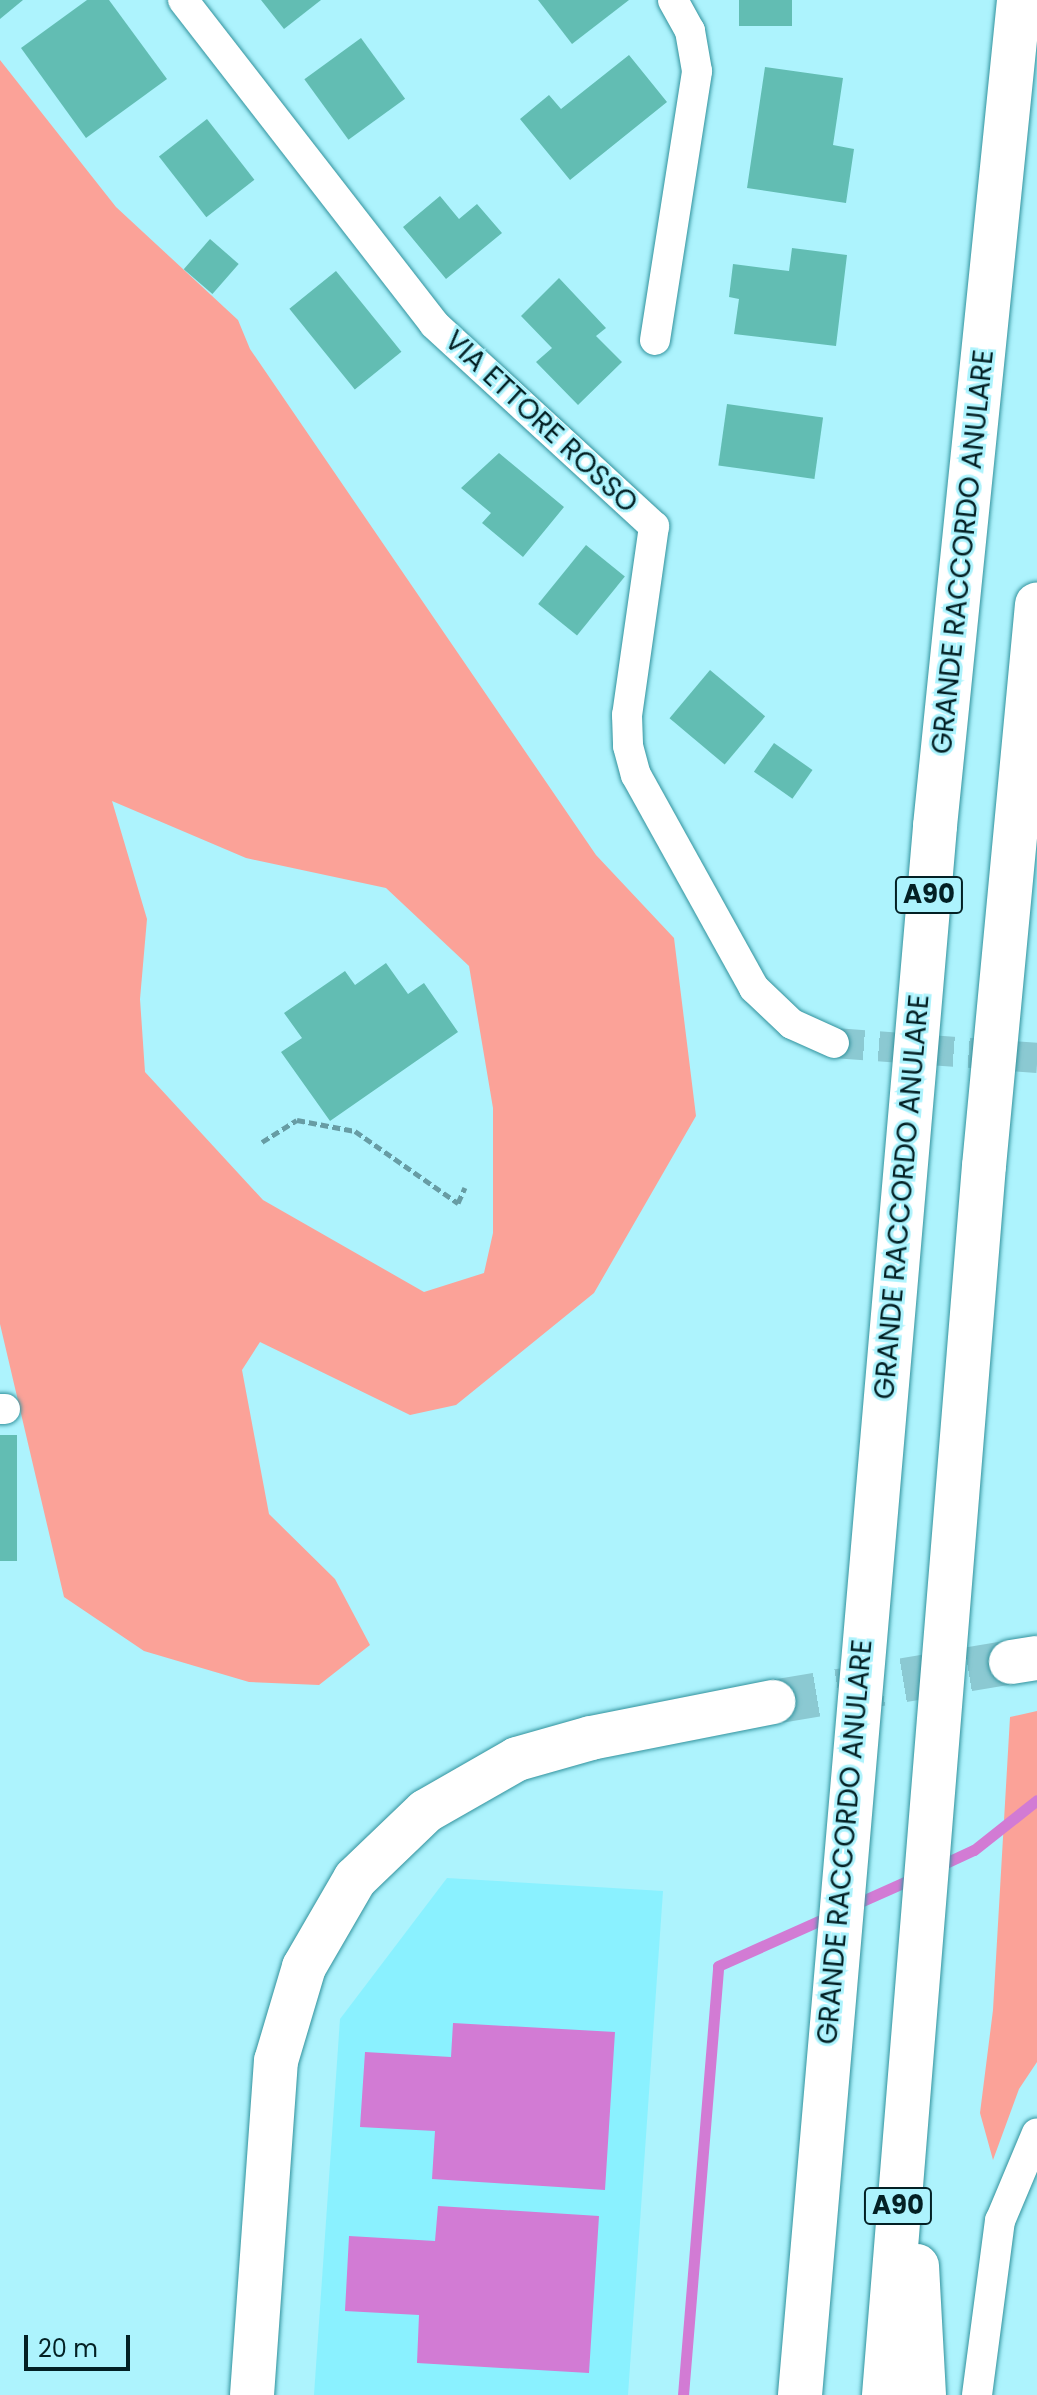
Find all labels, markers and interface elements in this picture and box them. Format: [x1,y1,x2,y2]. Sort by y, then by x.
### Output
street label: VIA ETTORE ROSSO [438,324,644,520]
street label: GRANDE RACCORDO ANULARE [925,348,1001,756]
road number: A90 [893,873,965,917]
street label: GRANDE RACCORDO ANULARE [868,993,936,1401]
street label: GRANDE RACCORDO ANULARE [811,1638,879,2046]
road number: A90 [862,2184,934,2228]
scale bar [28,2319,134,2369]
text: 20 m [38,2332,98,2365]

